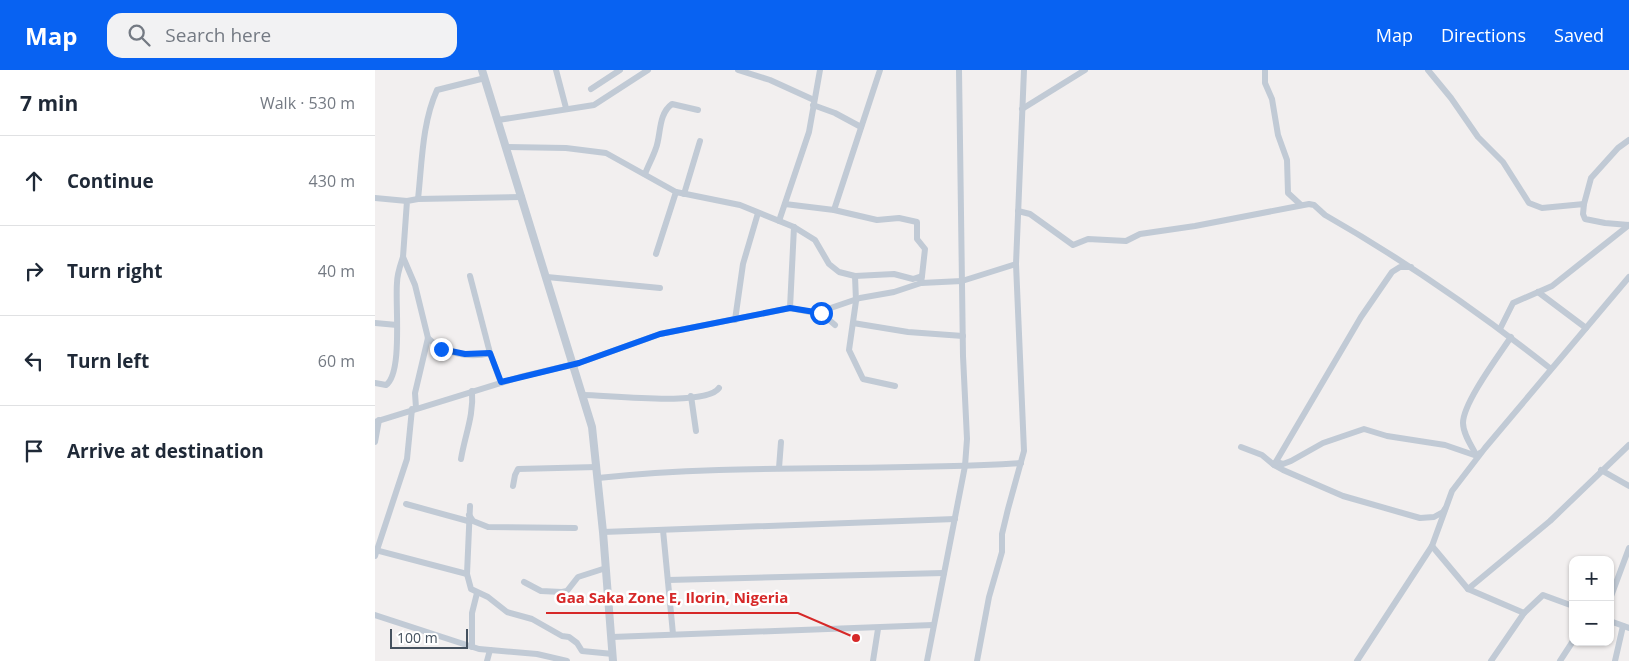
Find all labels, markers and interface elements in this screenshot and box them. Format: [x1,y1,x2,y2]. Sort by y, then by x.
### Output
search box [107,13,457,58]
text: Map [25,19,77,52]
icon: search [125,21,153,49]
text: Search here [165,22,271,48]
text: Map [1376,23,1413,47]
text: Directions [1441,23,1526,47]
text: Saved [1554,23,1604,47]
text: 7 min [20,89,78,117]
text: Walk · 530 m [260,92,355,114]
icon: ahead [20,167,48,195]
text: Continue [67,168,154,194]
text: 430 m [309,170,355,192]
icon: right [20,257,48,285]
text: Turn right [67,258,162,284]
text: 40 m [318,260,355,282]
route start [810,302,833,325]
route end [430,338,453,361]
icon: left [20,347,48,375]
text: Turn left [67,348,149,374]
text: 60 m [318,350,355,372]
icon: arrive [20,437,48,465]
text: Arrive at destination [67,438,264,464]
map controls [1569,556,1614,646]
button: + [1569,556,1614,601]
callout: Gaa Saka Zone E, Ilorin, Nigeria [546,583,798,613]
text: Gaa Saka Zone E, Ilorin, Nigeria [556,587,788,607]
button: − [1569,601,1614,646]
scale bar [390,626,467,649]
text: 100 m [397,628,438,647]

